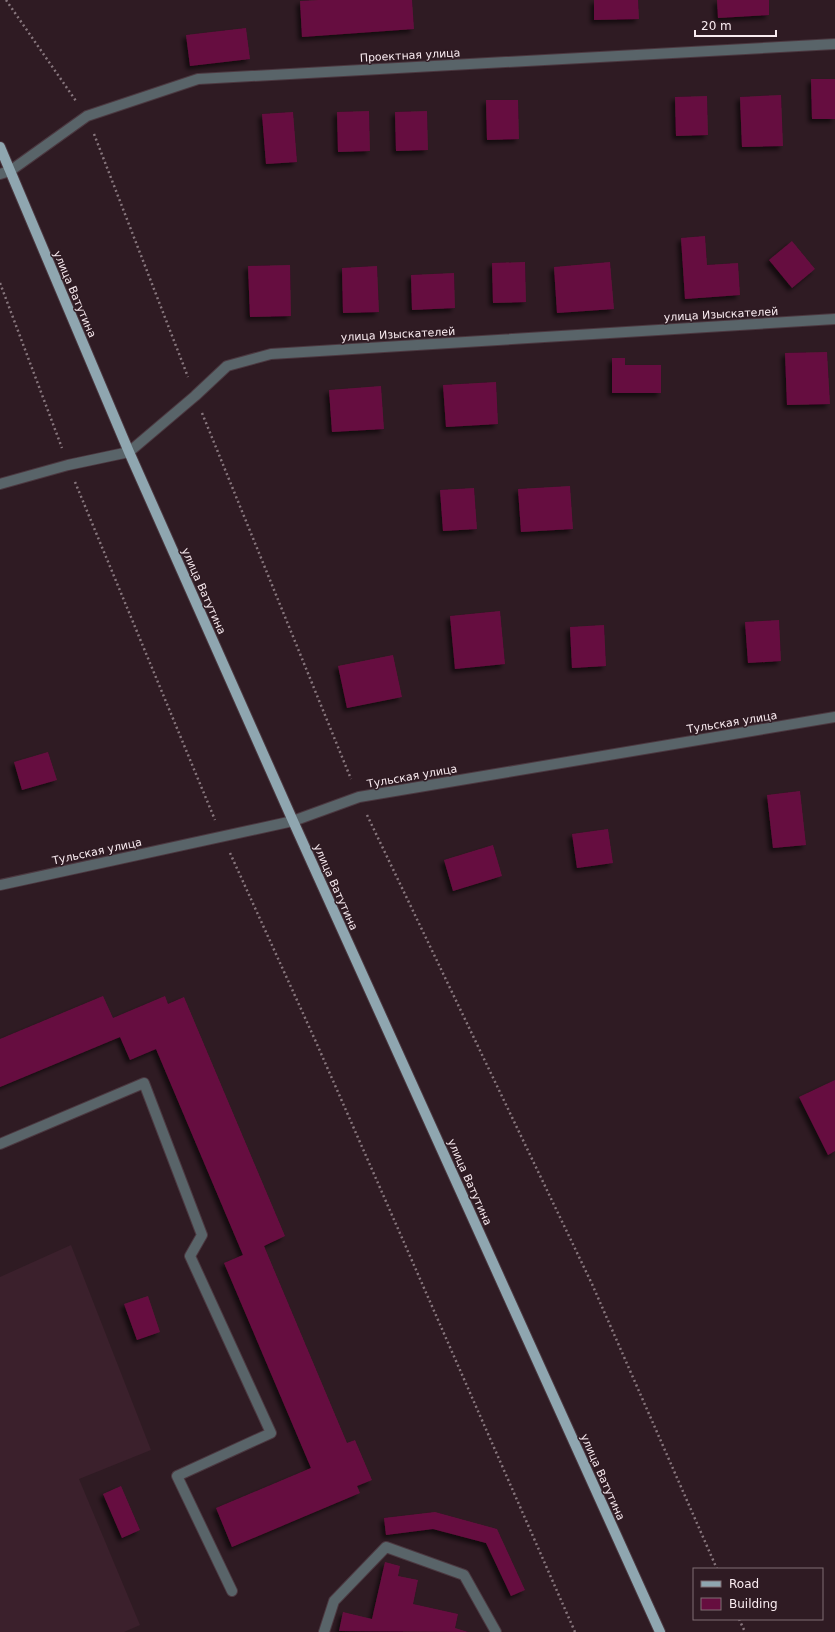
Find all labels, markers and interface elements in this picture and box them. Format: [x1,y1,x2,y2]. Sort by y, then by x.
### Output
scale bar [695,12,776,38]
text: 20 m [701,19,732,33]
street label: Проектная улица [359,46,461,65]
street label: улица Ватутина [50,249,99,340]
street label: улица Изыскателей [663,305,779,324]
street label: улица Изыскателей [340,325,456,344]
street label: улица Ватутина [179,546,228,636]
street label: Тульская улица [685,709,778,736]
street label: Тульская улица [365,762,458,791]
street label: Тульская улица [50,836,143,868]
street label: улица Ватутина [311,842,360,932]
street label: улица Ватутина [445,1137,494,1227]
street label: улица Ватутина [578,1432,627,1522]
legend [693,1568,823,1620]
text: Road [729,1577,759,1591]
text: Building [729,1597,778,1611]

